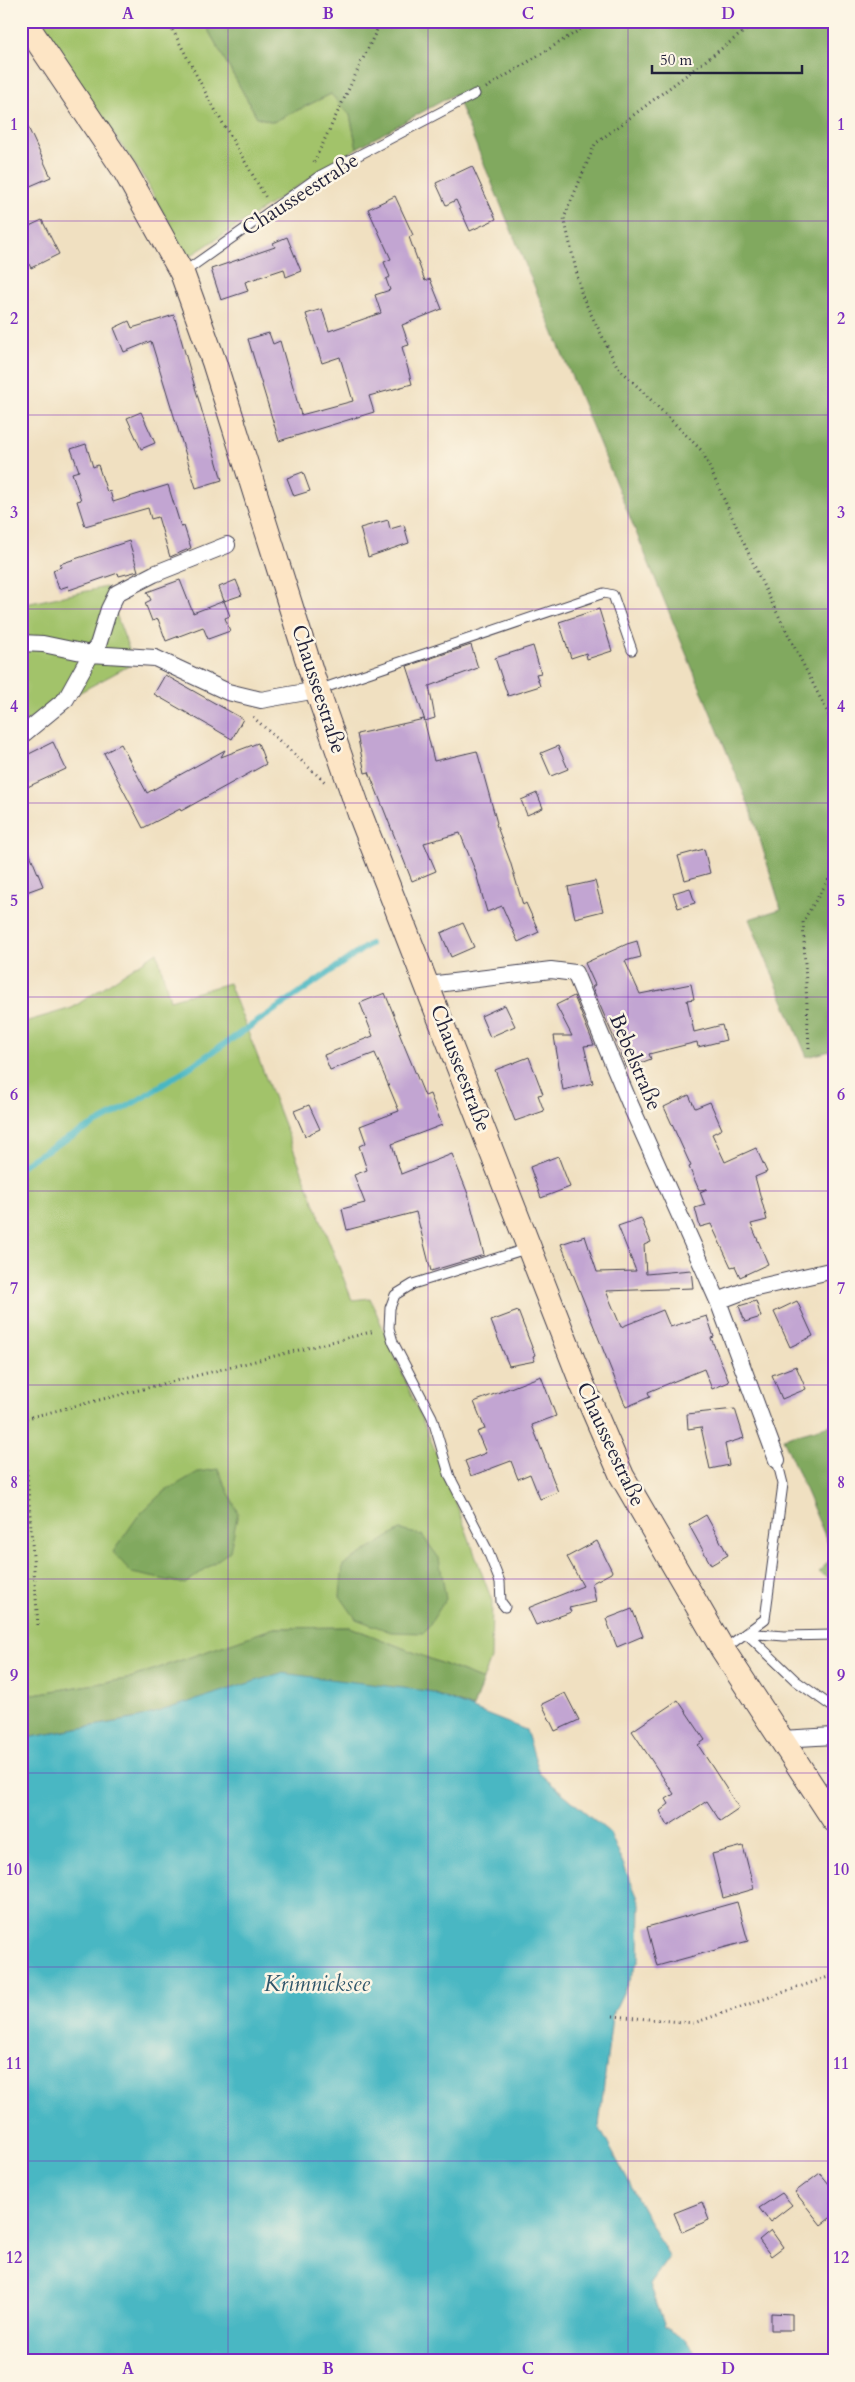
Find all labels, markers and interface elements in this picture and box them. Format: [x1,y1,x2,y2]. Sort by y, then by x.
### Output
text: A [122,3,134,25]
text: B [322,3,334,25]
text: C [522,3,534,25]
text: D [721,3,735,25]
scale bar [652,42,802,74]
text: 50 m [660,50,692,70]
text: 1 [10,114,18,136]
text: 1 [837,114,845,136]
street label: Chausseestraße [236,146,364,243]
text: 2 [10,308,18,330]
text: 2 [837,308,845,330]
text: 3 [10,502,18,524]
text: 3 [837,502,845,524]
street label: Chausseestraße [284,621,353,757]
text: 4 [10,696,18,718]
text: 4 [837,696,845,718]
text: 5 [10,890,18,912]
text: 5 [837,890,845,912]
street label: Chausseestraße [423,1001,498,1136]
street label: Bebelstraße [602,1009,669,1115]
text: 6 [10,1084,18,1106]
text: 6 [837,1084,845,1106]
text: 7 [10,1278,18,1300]
text: 7 [837,1278,845,1300]
street label: Chausseestraße [569,1377,652,1511]
text: 8 [10,1472,18,1494]
text: 8 [837,1472,845,1494]
text: 9 [10,1665,18,1687]
text: 9 [837,1665,845,1687]
text: 10 [6,1859,22,1881]
text: 10 [833,1859,849,1881]
water label: Krimnicksee [264,1969,370,1999]
text: 11 [6,2053,22,2075]
text: 11 [833,2053,849,2075]
text: 12 [6,2247,22,2269]
text: 12 [833,2247,849,2269]
text: A [122,2358,134,2380]
text: B [322,2358,334,2380]
text: C [522,2358,534,2380]
text: D [721,2358,735,2380]

